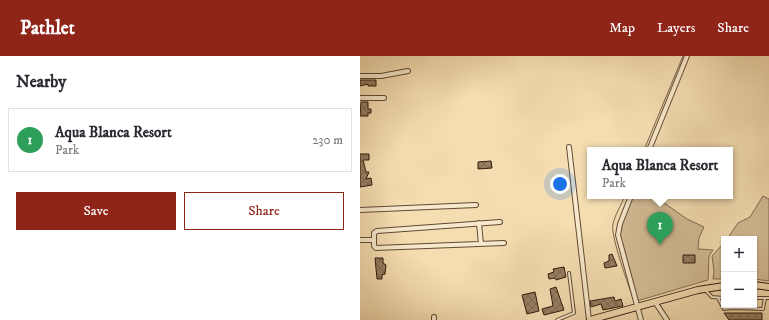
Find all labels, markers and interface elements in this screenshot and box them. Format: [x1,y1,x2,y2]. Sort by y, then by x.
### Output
text: Pathlet [20,17,75,40]
text: Map [609,19,635,37]
text: Layers [657,19,695,37]
text: Share [717,19,749,37]
text: Nearby [16,71,66,93]
text: Aqua Blanca Resort [55,123,172,142]
text: 1 [28,132,32,148]
text: 230 m [312,132,343,148]
text: Park [55,142,79,158]
popup [587,147,733,199]
text: Aqua Blanca Resort [602,156,718,175]
your location [550,174,570,194]
text: Park [602,175,626,191]
button: Save [16,192,176,230]
button: Share [184,192,344,230]
pin: 1 [647,212,673,245]
map controls [721,236,757,308]
button: + [721,236,757,272]
button: − [721,272,757,308]

